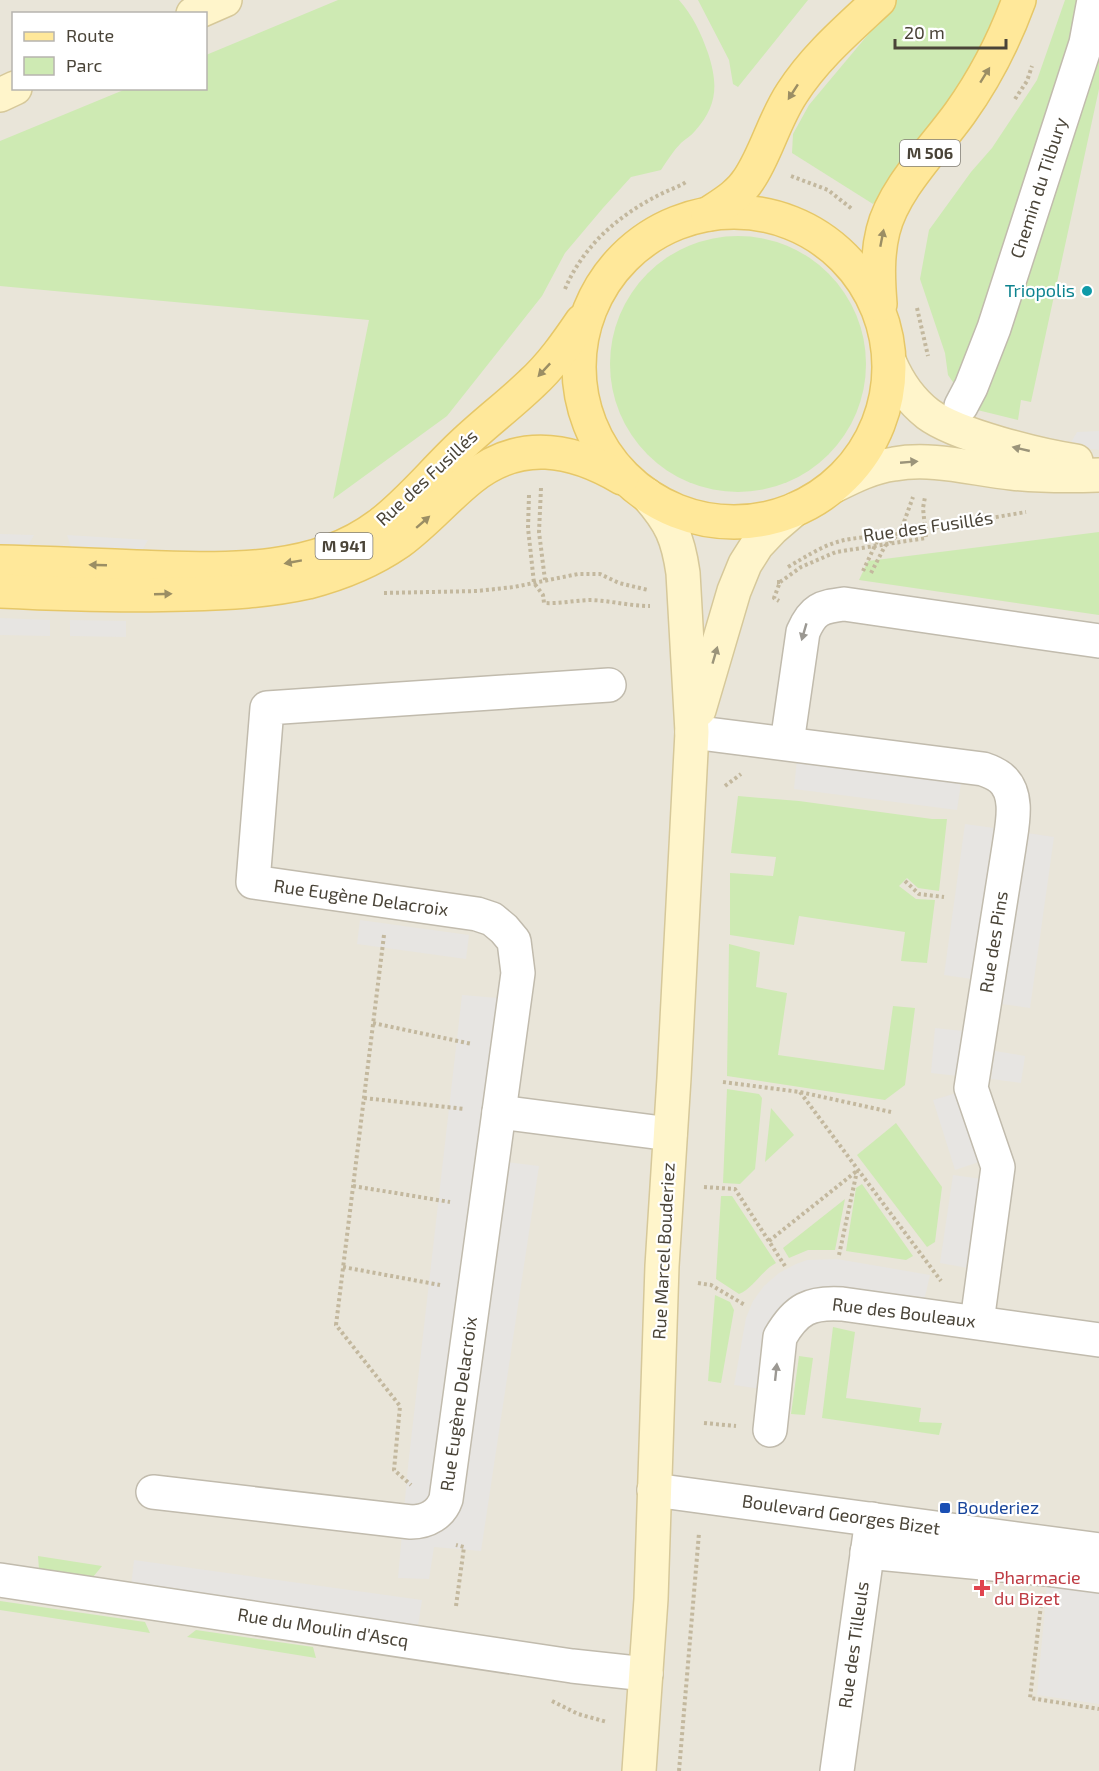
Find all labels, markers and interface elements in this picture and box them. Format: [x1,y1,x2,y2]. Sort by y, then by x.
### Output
legend [12,12,207,90]
scale bar [895,12,1006,50]
text: 20 m [904,21,945,43]
text: Route [66,24,114,46]
text: Parc [66,54,102,76]
one-way arrow [980,67,991,83]
one-way arrow [787,83,799,99]
street label: Chemin du Tilbury [1005,114,1071,261]
road number: M 506 [900,140,960,166]
one-way arrow [878,229,887,248]
place label: Triopolis [1005,279,1075,301]
marker: Triopolis [1080,284,1094,298]
one-way arrow [537,363,551,378]
street label: Rue des Fusillés [371,425,482,530]
one-way arrow [1012,443,1030,453]
one-way arrow [900,457,919,467]
street label: Rue des Fusillés [861,506,994,546]
one-way arrow [415,516,430,529]
road number: M 941 [316,533,372,559]
one-way arrow [283,558,302,567]
one-way arrow [89,561,108,570]
one-way arrow [154,590,173,599]
one-way arrow [799,623,808,641]
one-way arrow [711,646,720,664]
street label: Rue Eugène Delacroix [272,874,450,920]
street label: Rue des Pins [974,889,1012,994]
street label: Rue Marcel Bouderiez [647,1162,679,1340]
street label: Rue des Bouleaux [831,1292,978,1332]
street label: Rue Eugène Delacroix [435,1315,481,1493]
one-way arrow [771,1362,781,1381]
street label: Boulevard Georges Bizet [741,1489,942,1539]
place label: Bouderiez [957,1496,1039,1518]
marker: Bouderiez [938,1501,952,1515]
place label: Pharmacie du Bizet [994,1566,1081,1609]
street label: Rue des Tilleuls [833,1580,873,1710]
marker: Pharmacie du Bizet [975,1581,989,1595]
street label: Rue du Moulin d'Ascq [236,1603,410,1651]

